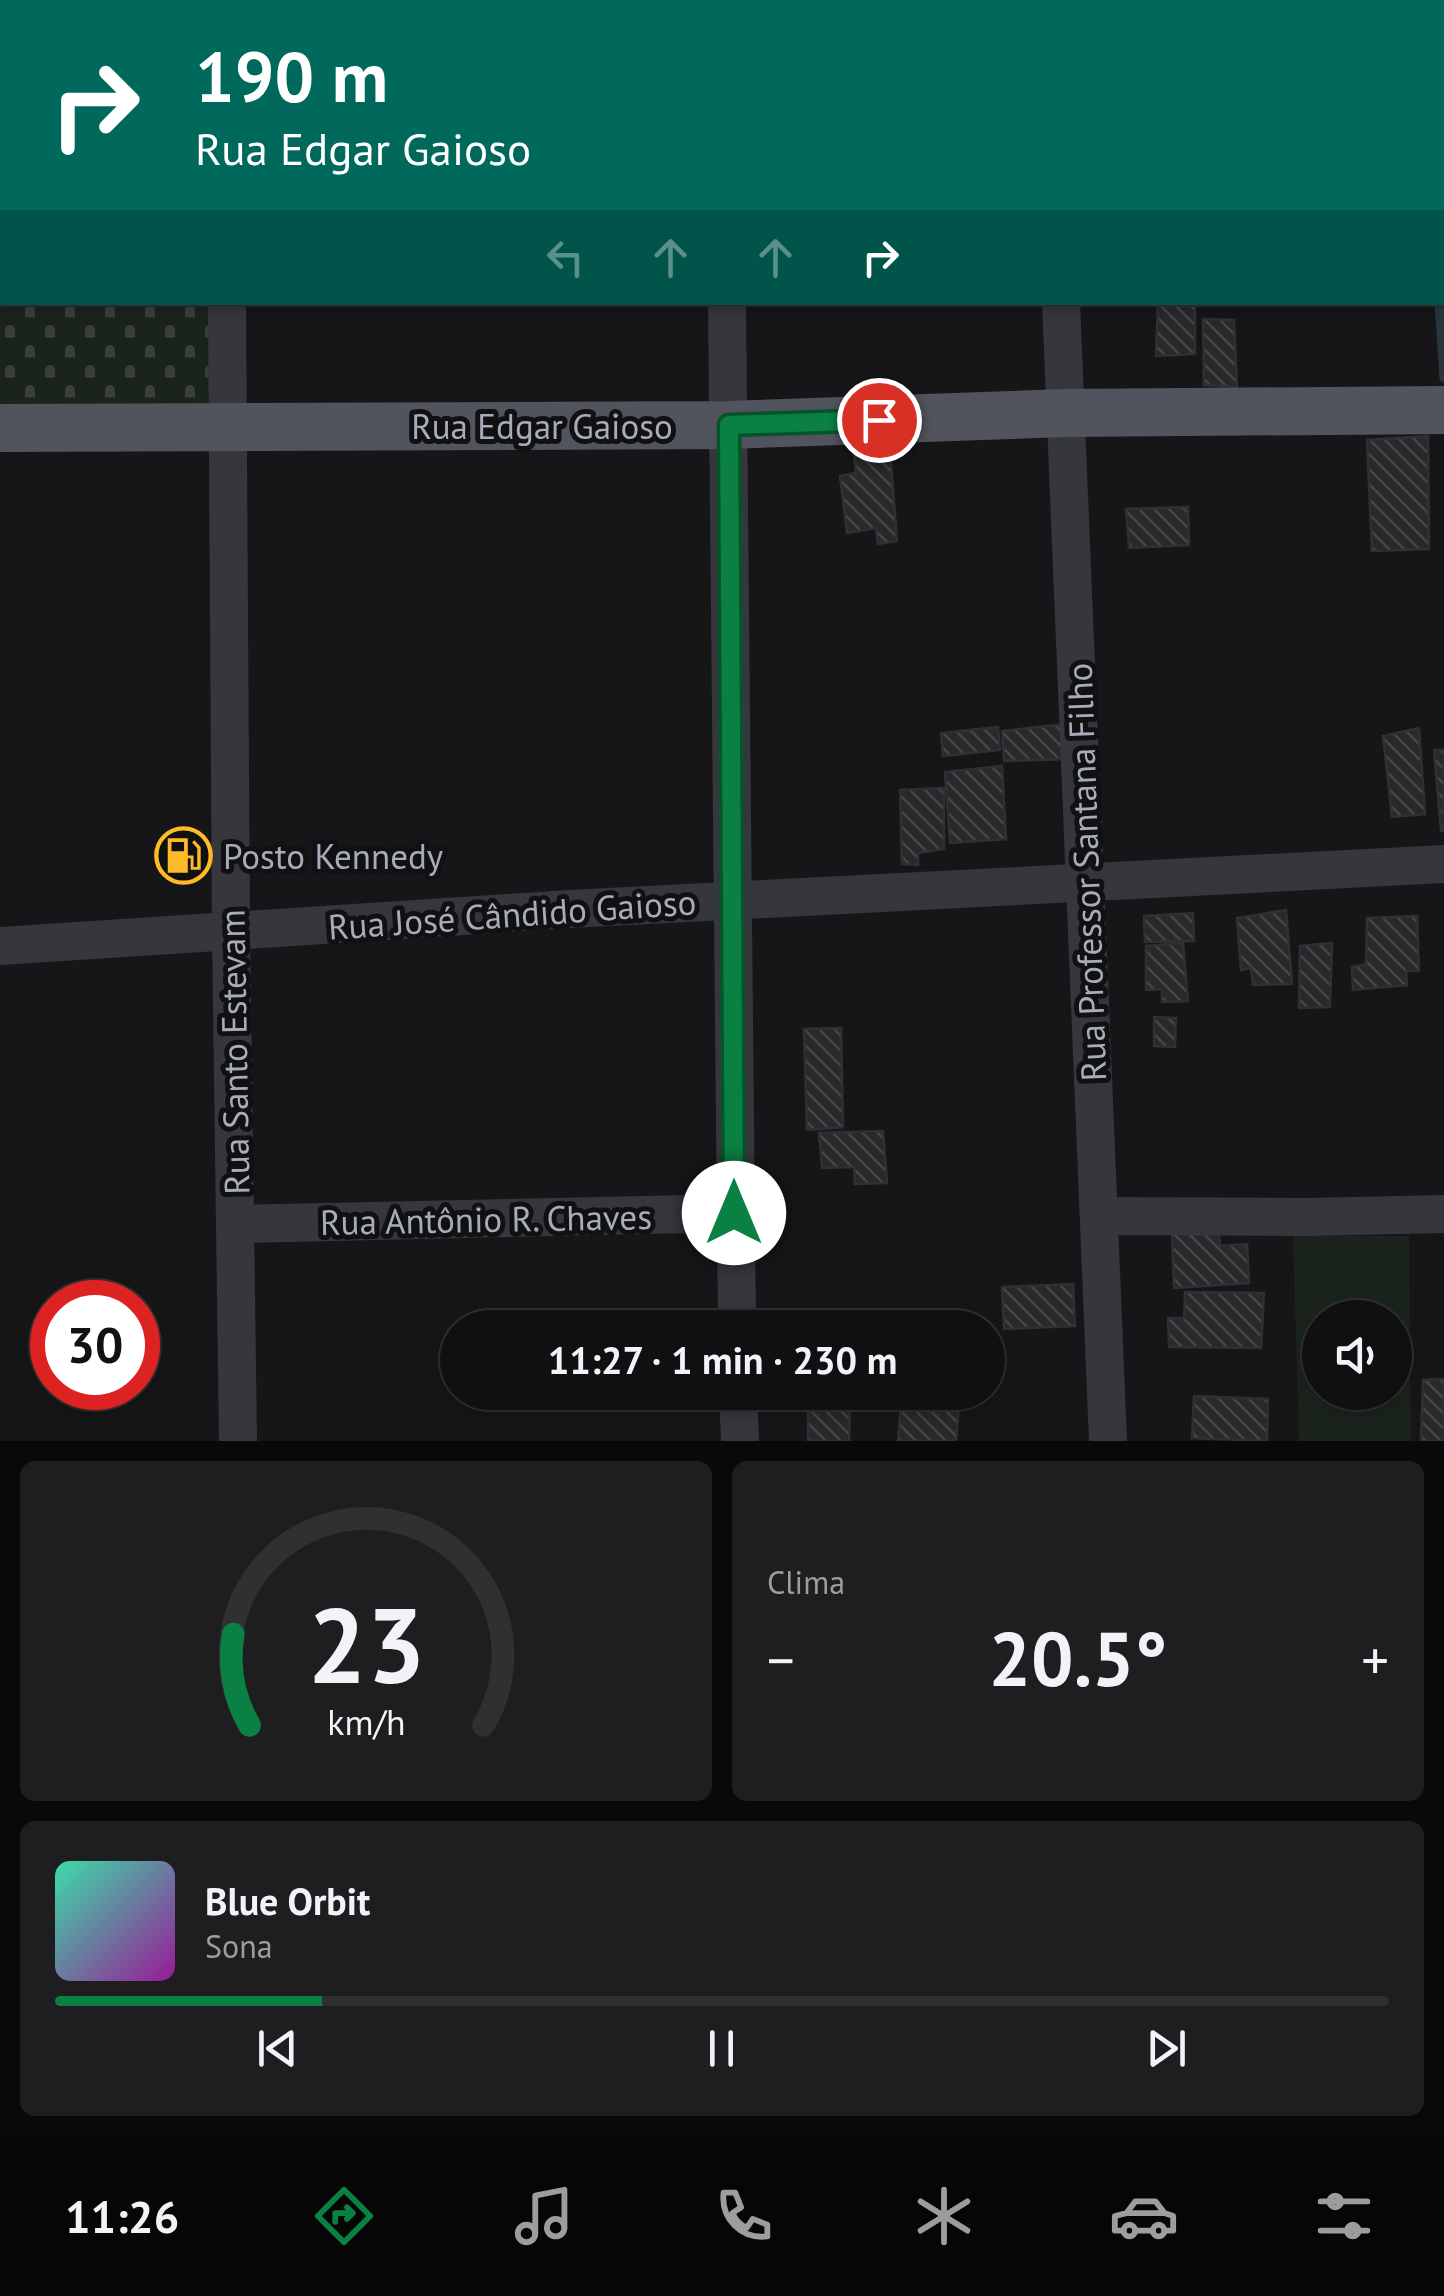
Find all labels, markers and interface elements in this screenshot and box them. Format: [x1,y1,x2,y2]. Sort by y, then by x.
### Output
text: 190 m [195,31,388,121]
icon: right [30,40,160,170]
text: Rua Edgar Gaioso [195,119,531,177]
icon: left [538,230,593,285]
icon: ahead [643,230,698,285]
icon: ahead [748,230,803,285]
icon: right [853,230,908,285]
pin [837,378,922,463]
icon: arrive [852,393,907,448]
street label: Rua Edgar Gaioso [411,403,673,449]
street label: Rua Professor Santana Filho [1056,662,1116,1082]
fuel station icon: Posto Kennedy [154,826,214,886]
place label: Posto Kennedy [223,833,443,879]
street label: Rua José Cândido Gaioso [326,878,698,950]
street label: Rua Santo Estevam [209,909,259,1195]
position arrow [682,1161,786,1265]
street label: Rua Antônio R. Chaves [320,1193,652,1245]
speed limit sign: 30 [30,1280,160,1410]
map controls [1302,1300,1412,1410]
button: sound [1302,1300,1412,1410]
text: 11:27 · 1 min · 230 m [548,1335,897,1384]
text: Clima [767,1561,845,1603]
text: 23 [307,1577,425,1712]
text: 20.5° [989,1610,1167,1707]
text: − [767,1624,795,1695]
text: + [1361,1624,1389,1695]
text: km/h [327,1699,405,1745]
text: Blue Orbit [205,1876,370,1925]
text: Sona [205,1925,273,1967]
icon: previous [250,2021,305,2076]
icon: pause [694,2021,749,2076]
icon: next [1139,2021,1194,2076]
icon: directions [309,2181,379,2251]
icon: music [509,2181,579,2251]
icon: phone [709,2181,779,2251]
icon: climate [909,2181,979,2251]
icon: car [1109,2181,1179,2251]
icon: filters [1309,2181,1379,2251]
text: 11:26 [65,2187,179,2245]

